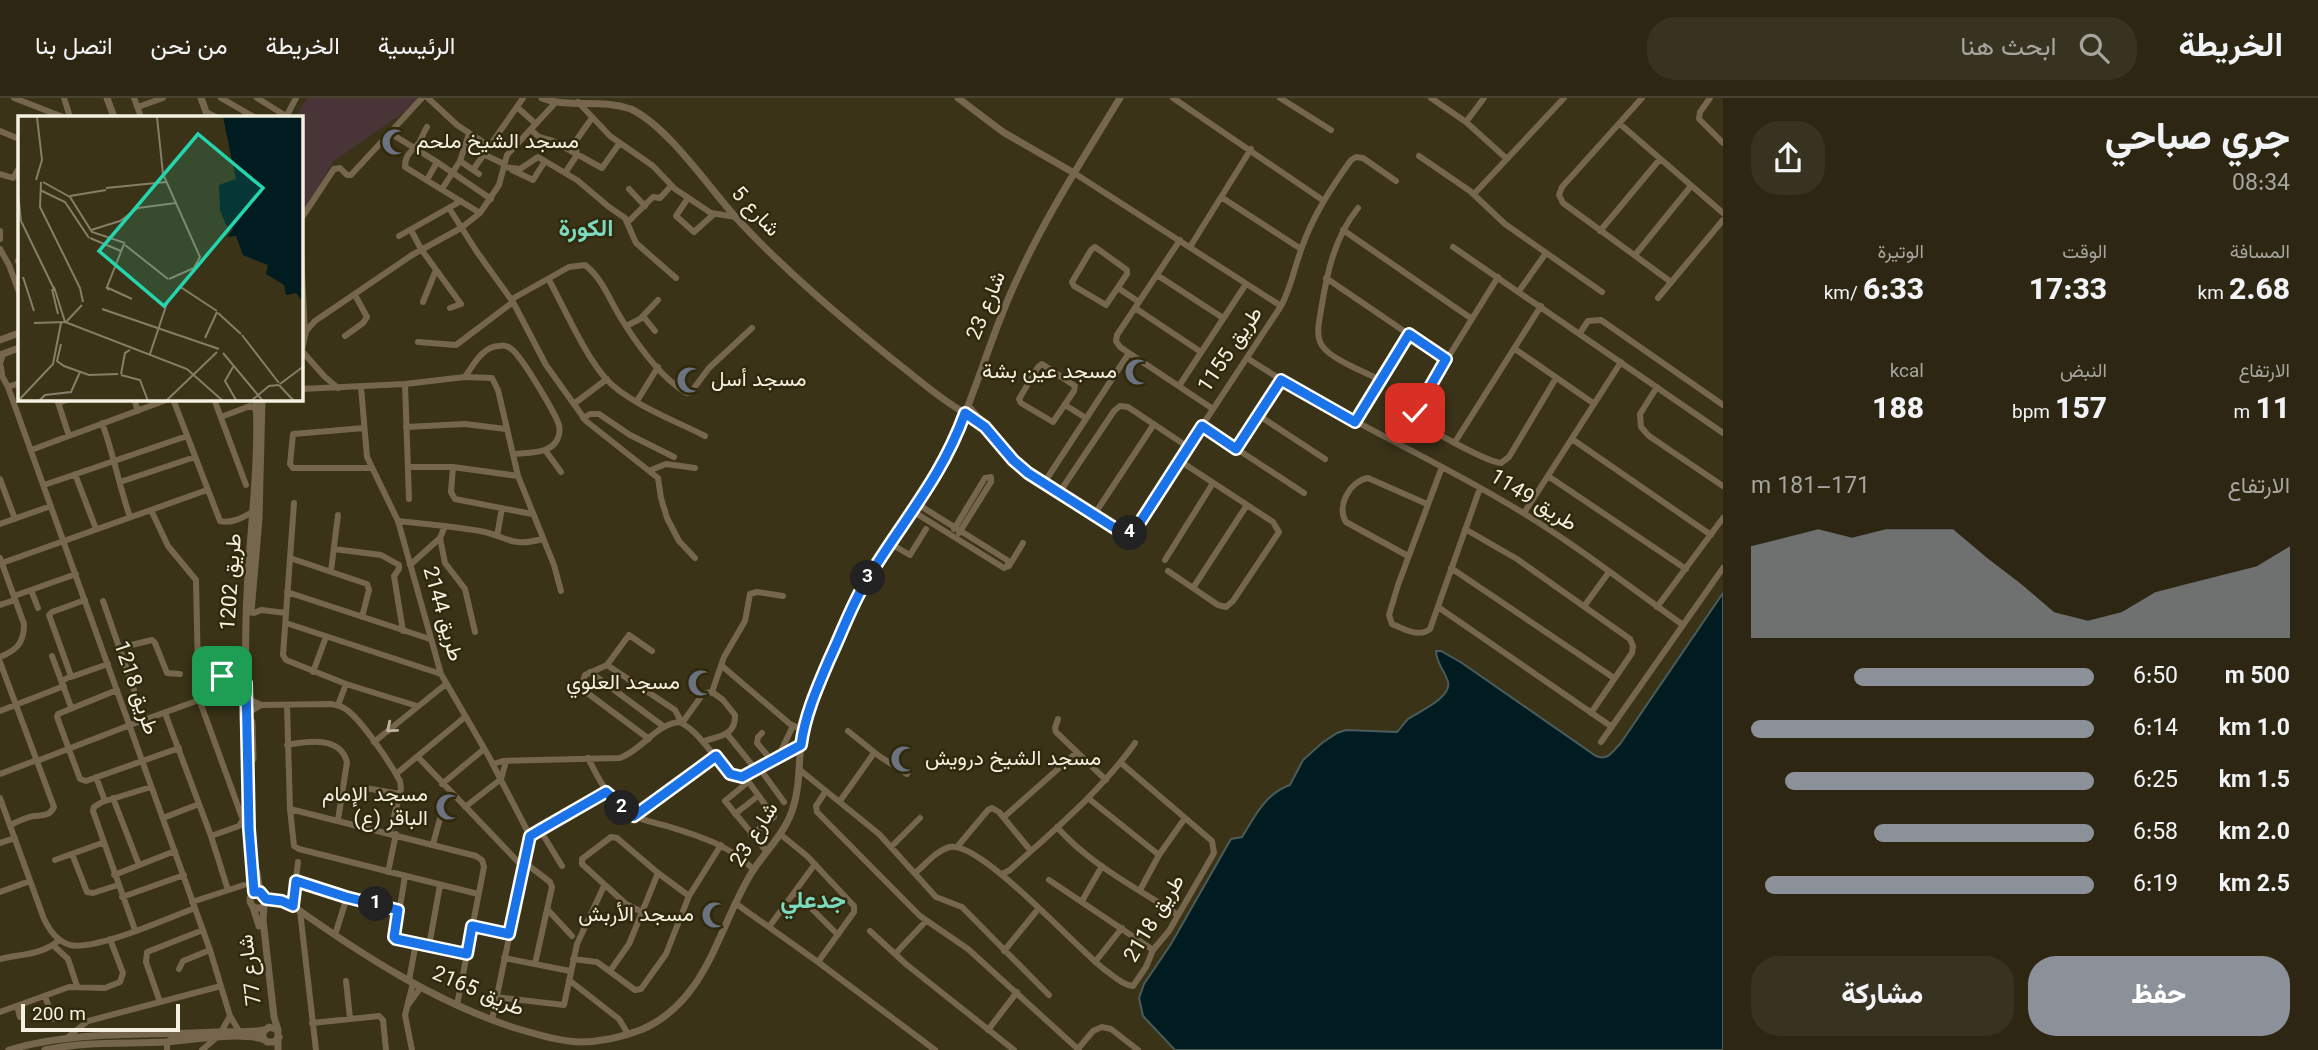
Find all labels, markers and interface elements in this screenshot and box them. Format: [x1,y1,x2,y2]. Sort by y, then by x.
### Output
search box [1647,17,2137,80]
text: الخريطة [2179,22,2283,74]
text: ابحث هنا [1960,28,2057,69]
text: اتصل بنا [35,29,113,67]
text: من نحن [151,29,228,67]
text: الخريطة [266,29,340,67]
text: الرئيسية [378,29,455,67]
icon: search [2075,29,2113,67]
text: جري صباحي [2105,110,2290,169]
inset map [18,116,303,401]
button: share [1751,121,1825,195]
place label: مسجد الشيخ ملحم [416,126,579,159]
mosque icon: مسجد الشيخ ملحم [380,127,410,157]
text: 08:34 [2232,166,2290,202]
street label: شارع 5 [723,179,787,245]
district label: الكورة [558,211,614,249]
text: الوتيرة [1878,239,1924,268]
text: الوقت [2062,239,2107,268]
text: المسافة [2230,239,2290,268]
street label: شارع 23 [958,267,1016,345]
text: 6:33 [1863,268,1924,315]
text: 17:33 [2029,268,2107,315]
text: 2.68 [2229,268,2290,315]
text: /km [1824,280,1863,309]
text: km [2198,280,2229,309]
street label: طريق 1155 [1190,300,1272,400]
place label: مسجد عين بشة [982,356,1117,389]
mosque icon: مسجد عين بشة [1123,357,1153,387]
text: kcal [1890,358,1924,387]
text: النبض [2060,358,2107,387]
text: الارتفاع [2238,358,2290,387]
place label: مسجد أسل [711,364,807,397]
mosque icon: مسجد أسل [675,365,705,395]
pin [1385,383,1445,443]
text: 188 [1872,387,1924,434]
text: 157 [2055,387,2107,434]
text: 11 [2255,387,2290,434]
icon: check [1396,394,1434,432]
text: bpm [2012,399,2055,428]
text: m [2234,399,2255,428]
street label: طريق 1149 [1483,461,1583,541]
text: 171–181 m [1751,469,1870,505]
text: الارتفاع [2228,469,2290,505]
pin: 4 [1112,516,1148,550]
text: 4 [1124,518,1135,547]
street label: طريق 1202 [212,532,252,632]
pin: 3 [850,560,886,596]
street label: طريق 2144 [413,563,471,665]
text: 3 [862,563,873,592]
street label: طريق 1218 [104,637,166,739]
pin [192,646,252,706]
icon: arrive [203,657,241,695]
text: 6:50 [2133,659,2178,695]
text: 500 m [2225,659,2290,695]
place label: مسجد العلوي [566,667,680,700]
mosque icon: مسجد العلوي [686,668,716,698]
text: 6:14 [2133,711,2178,747]
text: 1.0 km [2219,711,2290,747]
one-way arrow [386,720,399,732]
place label: مسجد الشيخ درويش [925,743,1101,776]
mosque icon: مسجد الشيخ درويش [889,744,919,774]
text: 6:25 [2133,763,2178,799]
text: 1.5 km [2219,763,2290,799]
place label: مسجد الإمام الباقر (ع) [322,779,428,836]
pin: 2 [604,790,640,826]
mosque icon: مسجد الإمام الباقر (ع) [434,792,464,822]
text: 2 [616,793,627,822]
street label: شارع 23 [722,796,788,874]
text: 6:58 [2133,815,2178,851]
text: 2.0 km [2219,815,2290,851]
text: 6:19 [2133,867,2178,903]
text: 2.5 km [2219,867,2290,903]
street label: طريق 2118 [1116,869,1194,969]
district label: جدعلي [780,883,846,921]
pin: 1 [358,886,394,922]
text: 1 [370,889,381,918]
place label: مسجد الأربش [578,899,694,932]
mosque icon: مسجد الأربش [700,900,730,930]
street label: شارع 77 [230,933,272,1007]
button: مشاركة [1751,956,2014,1036]
button: حفظ [2028,956,2290,1036]
street label: طريق 2165 [427,958,529,1026]
scale bar [21,1001,180,1033]
text: 200 m [32,1001,86,1030]

